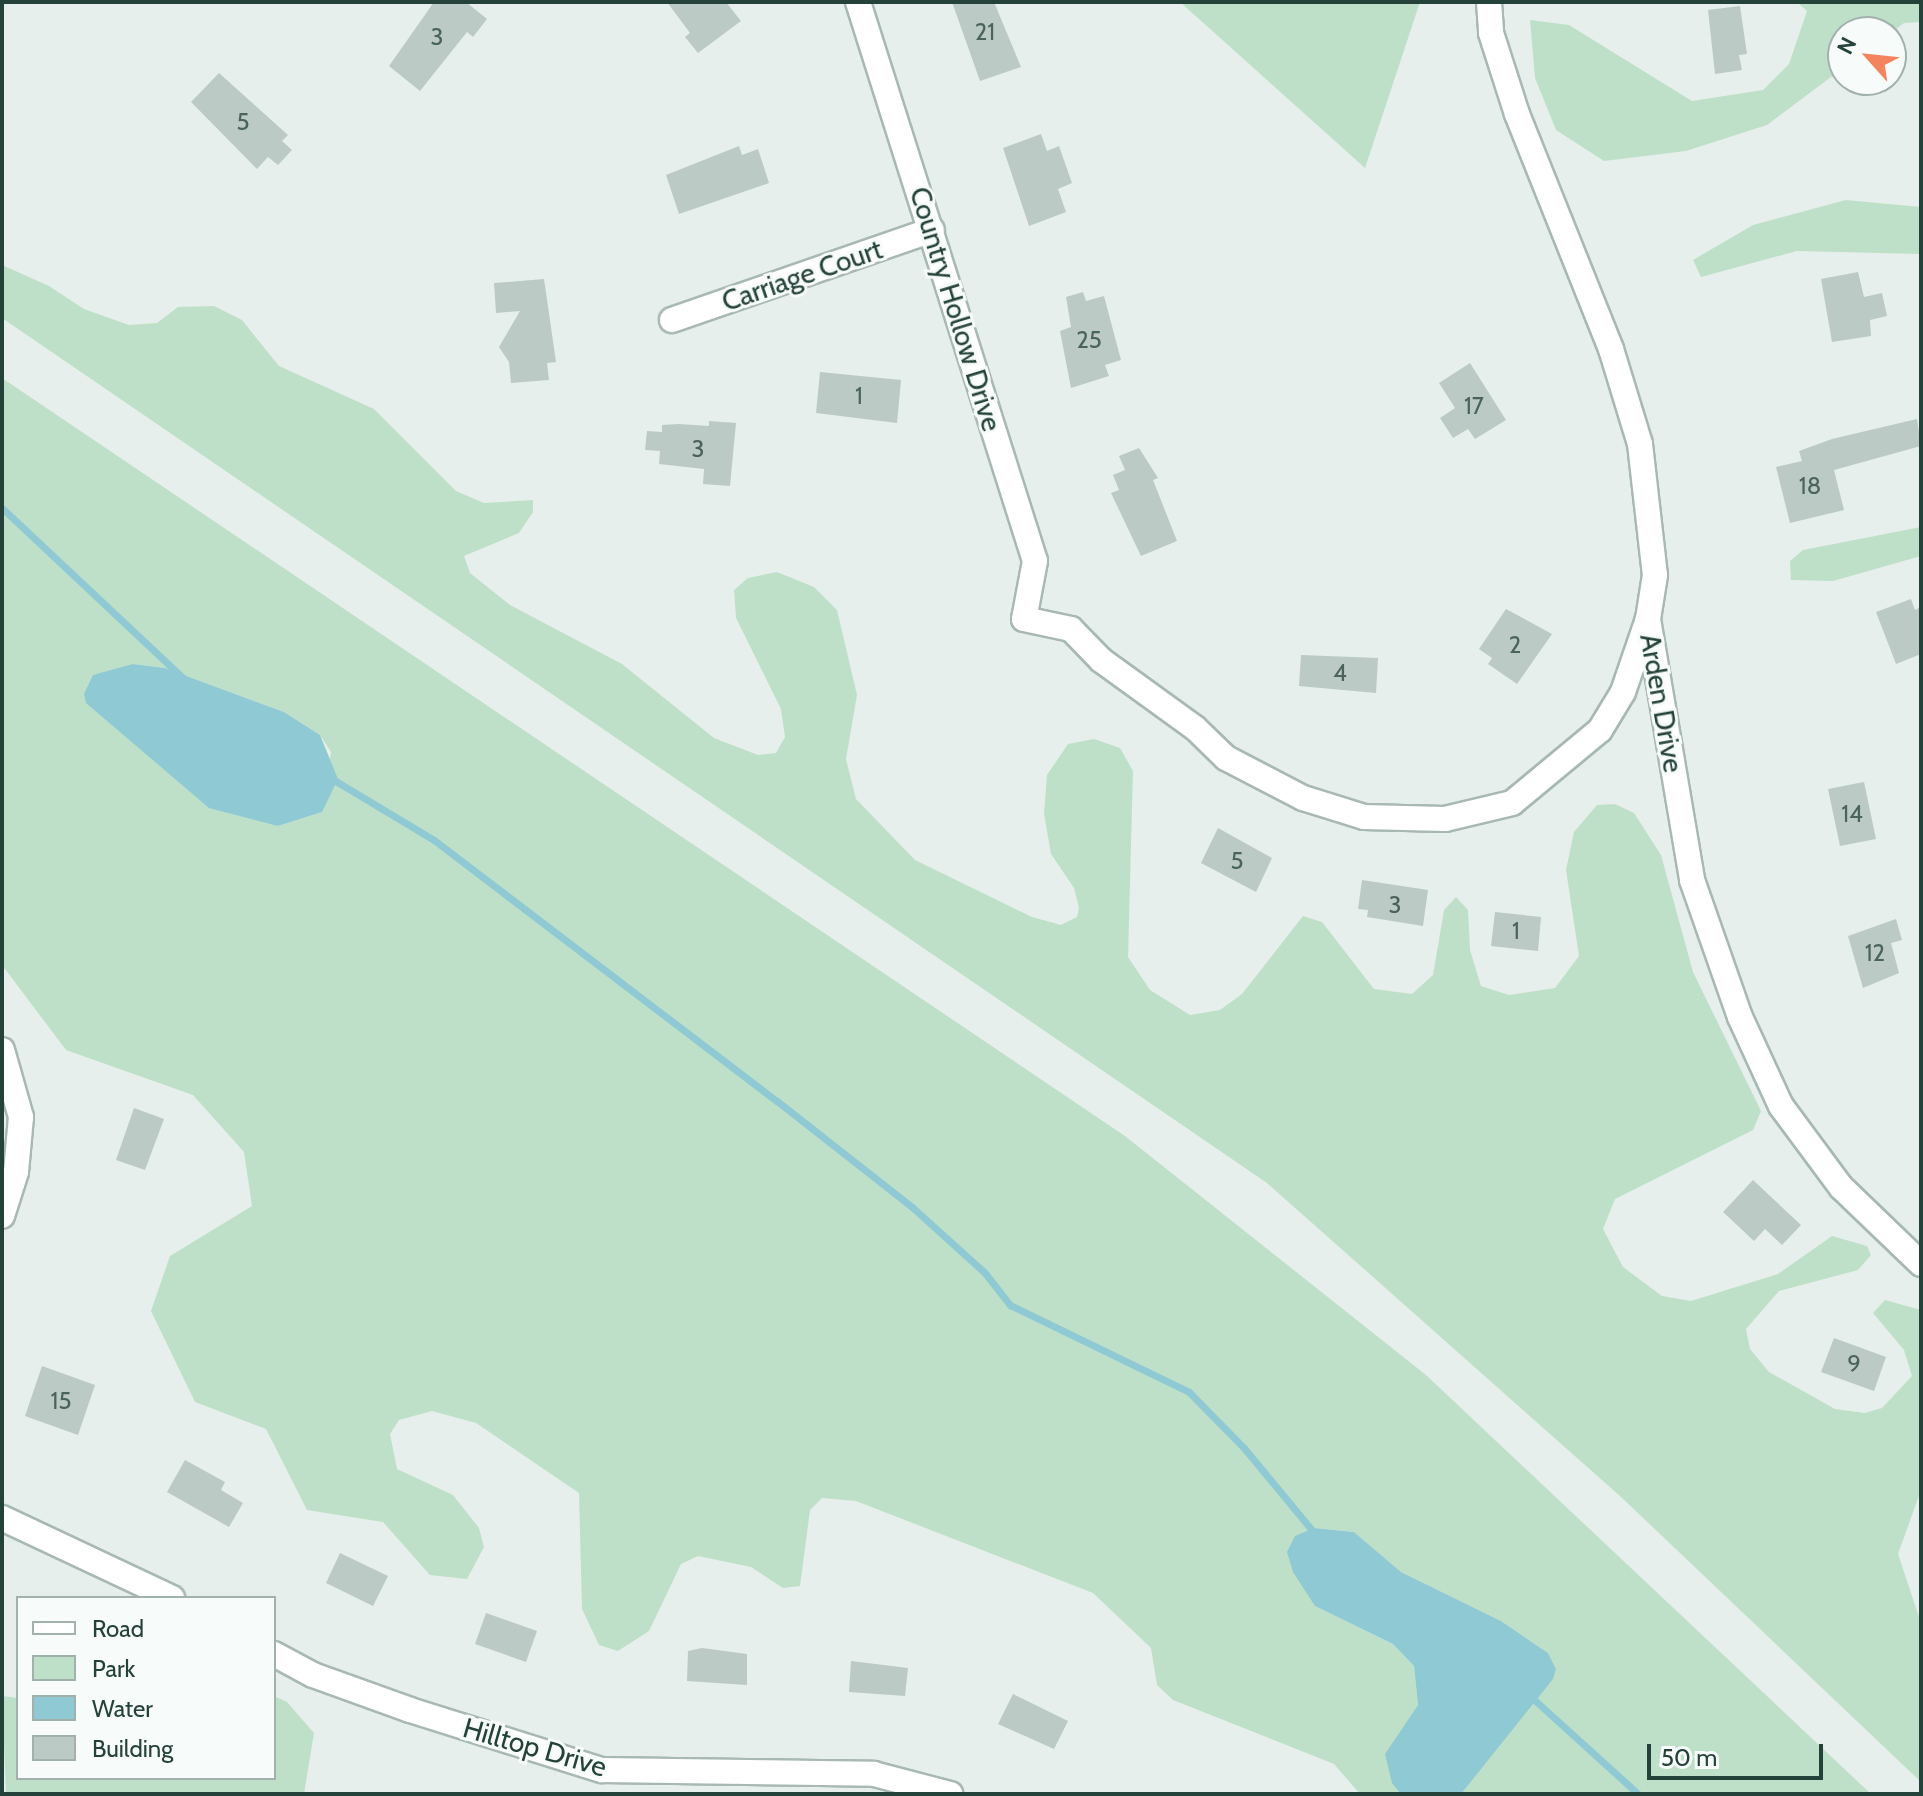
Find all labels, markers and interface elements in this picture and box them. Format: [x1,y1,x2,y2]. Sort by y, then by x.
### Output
north arrow [1827,16,1907,96]
house number: 21 [975,18,995,46]
house number: 3 [431,23,443,51]
text: N [1831,33,1863,59]
house number: 5 [237,108,249,136]
street label: Country Hollow Drive [903,183,1009,435]
street label: Carriage Court [717,232,887,318]
house number: 25 [1076,326,1102,354]
house number: 1 [855,382,863,410]
house number: 17 [1464,392,1484,420]
house number: 3 [692,435,704,463]
house number: 18 [1799,472,1821,500]
house number: 2 [1509,631,1521,659]
street label: Arden Drive [1633,631,1691,775]
house number: 4 [1333,659,1347,687]
house number: 14 [1841,800,1863,828]
house number: 5 [1231,847,1243,875]
house number: 3 [1389,891,1401,919]
house number: 1 [1512,917,1520,945]
house number: 12 [1865,939,1885,967]
house number: 9 [1847,1350,1861,1378]
house number: 15 [51,1387,71,1415]
legend [16,1596,276,1780]
text: Road [92,1614,144,1643]
text: Park [92,1654,135,1683]
text: Water [92,1694,153,1723]
street label: Hilltop Drive [459,1710,611,1784]
scale bar [1651,1728,1827,1778]
text: Building [92,1734,173,1763]
text: 50 m [1661,1743,1717,1772]

